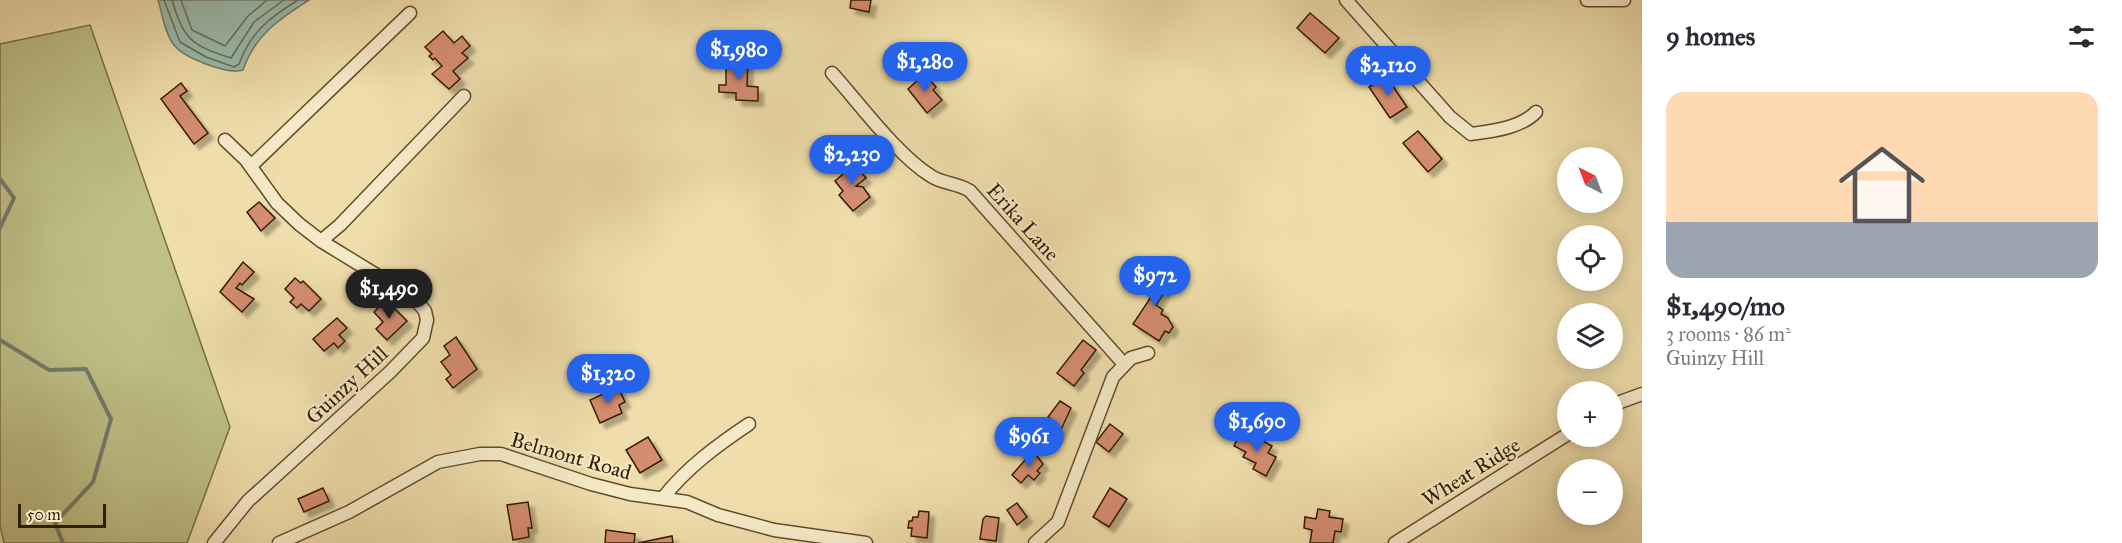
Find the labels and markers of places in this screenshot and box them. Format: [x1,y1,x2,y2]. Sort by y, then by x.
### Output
pin: $1,980 [690,30,788,81]
pin: $1,280 [876,42,974,93]
pin: $2,120 [1339,46,1437,97]
pin: $2,230 [803,135,901,186]
pin: $972 [1119,256,1191,307]
pin: $1,490 [340,269,438,320]
pin: $1,320 [559,354,657,405]
pin: $1,690 [1208,402,1306,453]
pin: $961 [993,417,1065,468]

